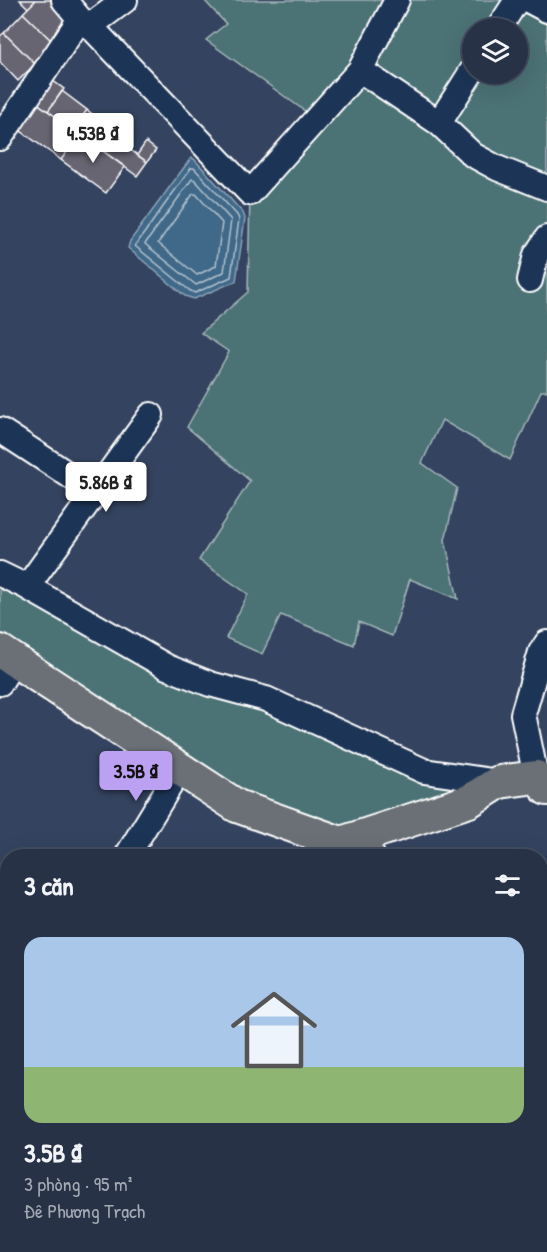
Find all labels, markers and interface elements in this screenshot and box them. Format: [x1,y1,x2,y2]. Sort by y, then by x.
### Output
map controls [462,18,528,84]
button: layers [462,18,528,84]
pin: 4.53B ₫ [38,113,148,164]
text: 4.53B ₫ [67,119,119,146]
pin: 5.86B ₫ [51,462,161,513]
text: 5.86B ₫ [80,468,132,495]
pin: 3.5B ₫ [87,751,185,802]
text: 3.5B ₫ [113,757,159,784]
text: 3 căn [24,868,74,903]
icon: filters [491,869,524,902]
icon: home [220,976,328,1084]
text: 3.5B ₫ [24,1135,83,1170]
text: 3 phòng · 95 m² [24,1170,132,1197]
text: Đê Phương Trạch [24,1197,145,1224]

